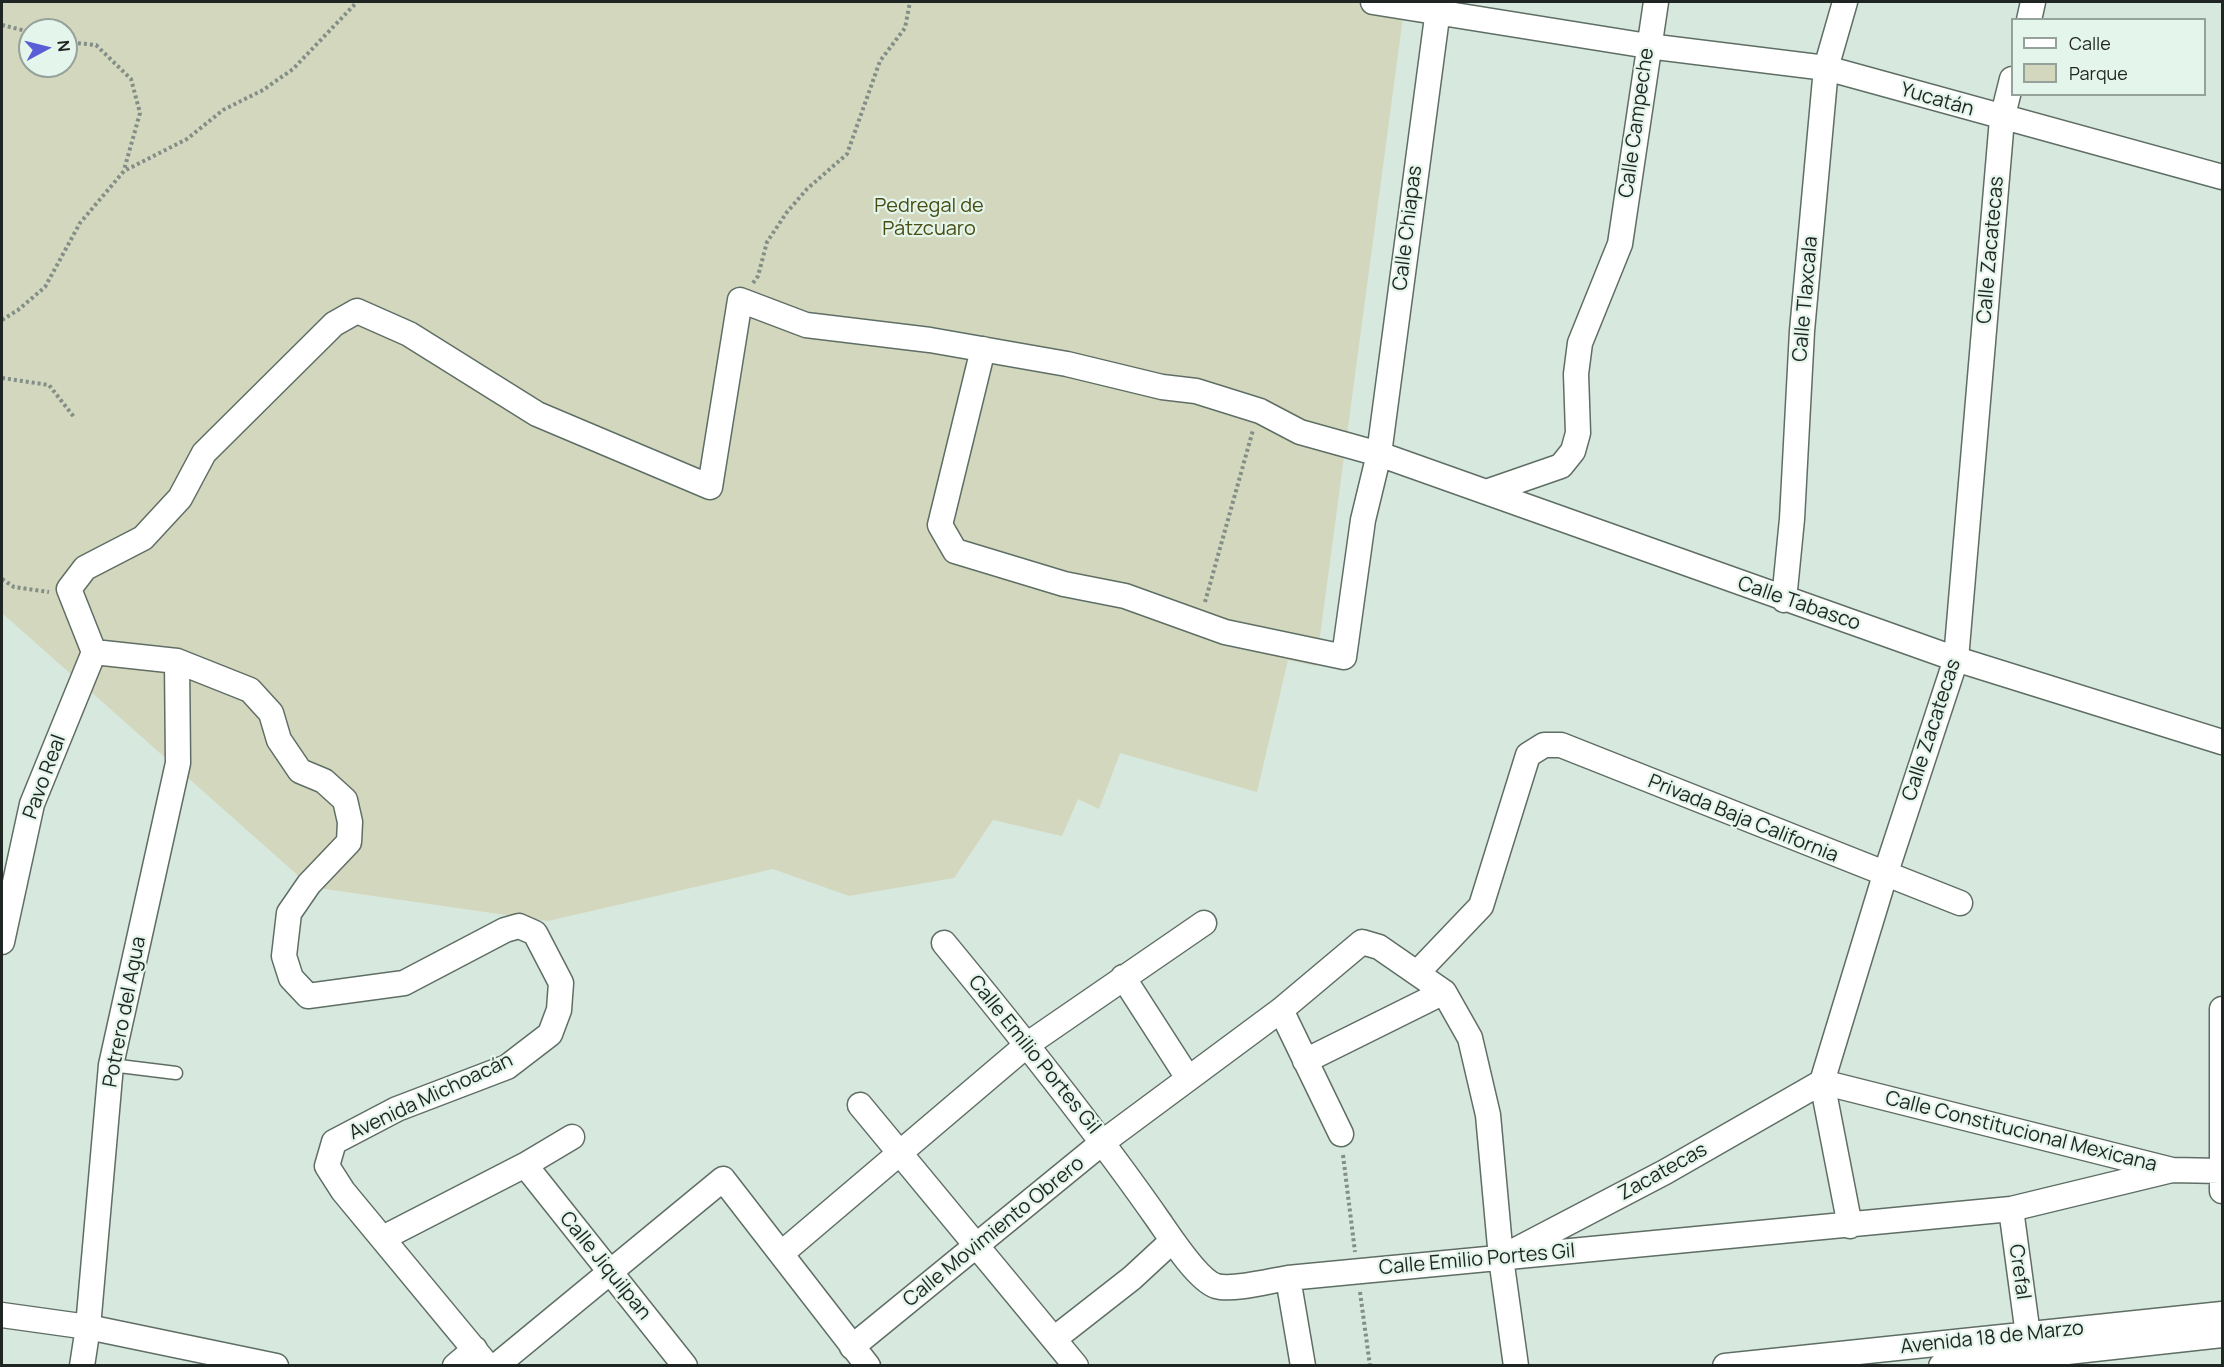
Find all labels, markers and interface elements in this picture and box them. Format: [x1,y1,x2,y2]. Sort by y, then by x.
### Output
north arrow [18,18,78,78]
legend [2011,18,2206,96]
text: Calle [2069,31,2111,55]
text: N [52,39,75,53]
street label: Calle Campeche [1615,47,1659,199]
text: Parque [2069,61,2128,85]
street label: Yucatán [1897,78,1977,122]
street label: Calle Chiapas [1388,164,1428,292]
street label: Calle Zacatecas [1973,175,2009,325]
park label: Pedregal de Pátzcuaro [874,194,984,241]
street label: Calle Tlaxcala [1789,235,1823,363]
street label: Calle Tabasco [1735,572,1863,636]
street label: Calle Zacatecas [1898,656,1966,804]
street label: Pavo Real [19,732,71,822]
street label: Privada Baja California [1644,770,1842,868]
street label: Potrero del Agua [99,935,151,1089]
street label: Calle Emilio Portes Gil [963,971,1105,1139]
street label: Avenida Michoacán [345,1049,517,1145]
street label: Calle Constitucional Mexicana [1883,1087,2159,1177]
street label: Zacatecas [1615,1138,1711,1206]
street label: Calle Movimiento Obrero [899,1152,1089,1312]
street label: Calle Jiquilpan [554,1207,656,1325]
street label: Calle Emilio Portes Gil [1378,1239,1576,1281]
street label: Crefal [2003,1243,2035,1301]
street label: Avenida 18 de Marzo [1899,1316,2085,1360]

